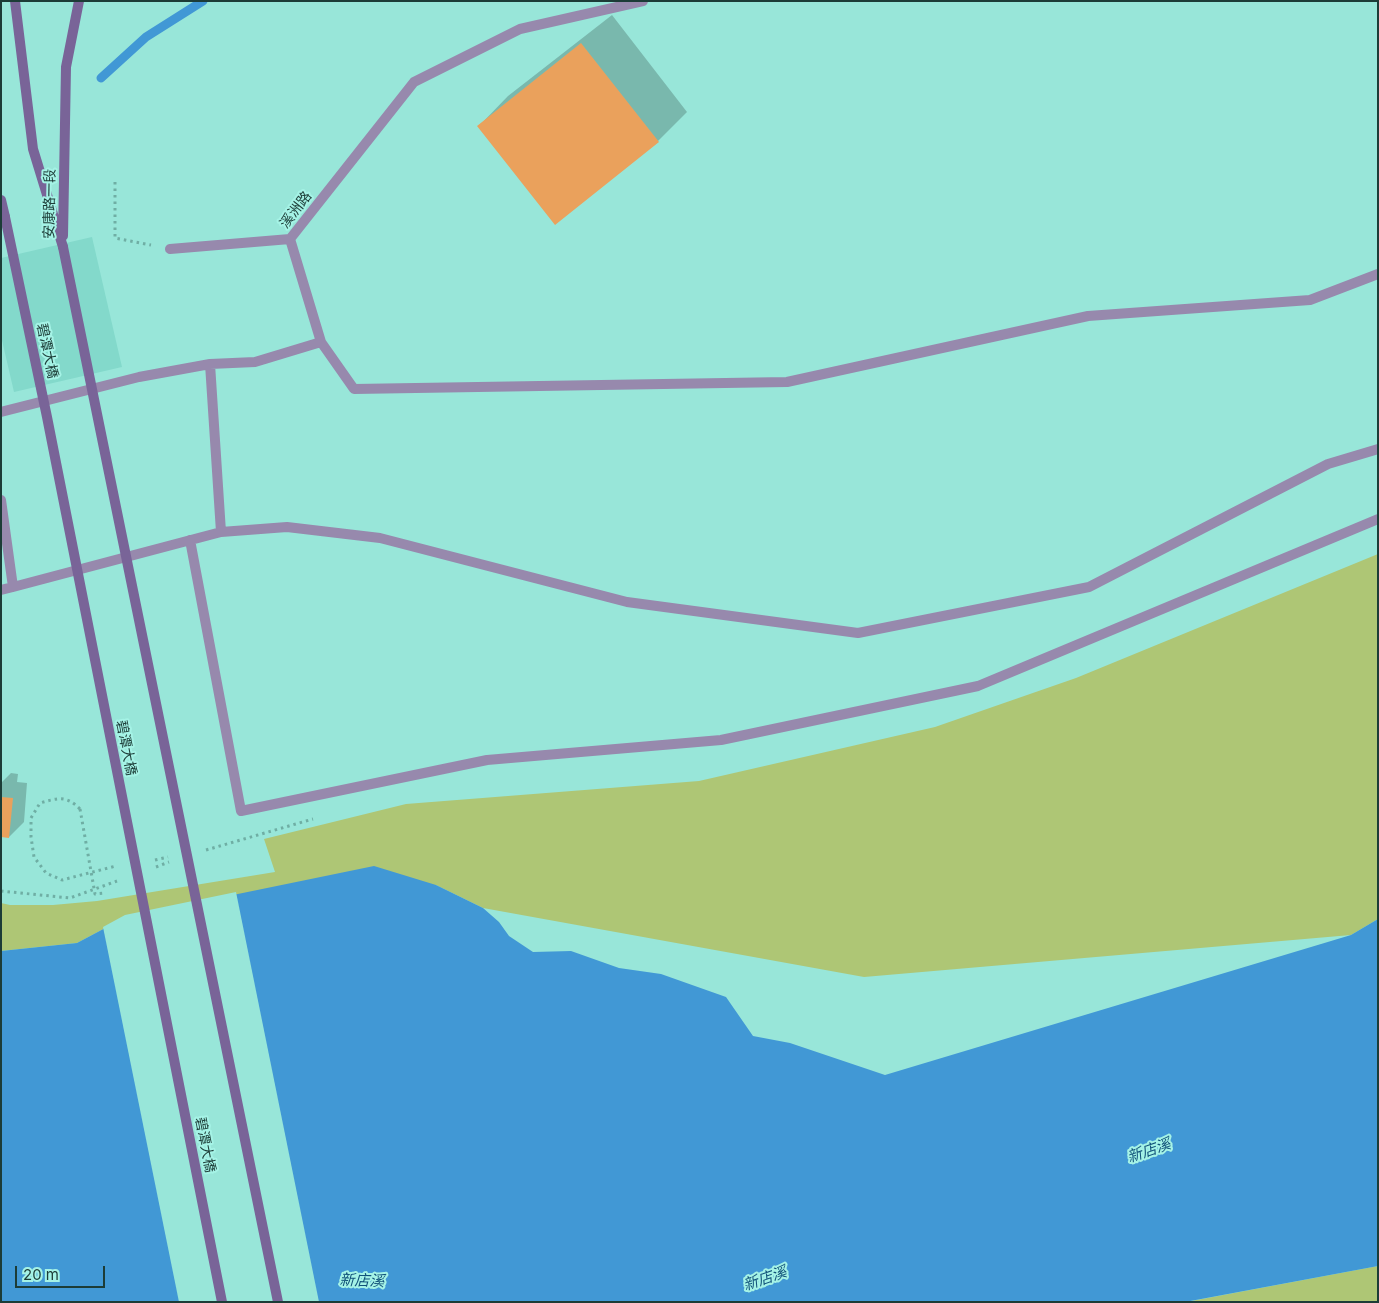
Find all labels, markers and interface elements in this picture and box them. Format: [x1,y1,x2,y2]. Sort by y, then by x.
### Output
street label: 安康路一段 [41,169,59,239]
street label: 溪洲路 [276,188,316,232]
street label: 碧潭大橋 [33,322,61,380]
street label: 碧潭大橋 [112,719,140,777]
street label: 碧潭大橋 [191,1116,219,1174]
water label: 新店溪 [1125,1135,1173,1167]
scale bar [18,1256,108,1288]
water label: 新店溪 [741,1263,789,1295]
text: 20 m [23,1265,59,1284]
water label: 新店溪 [339,1271,385,1291]

